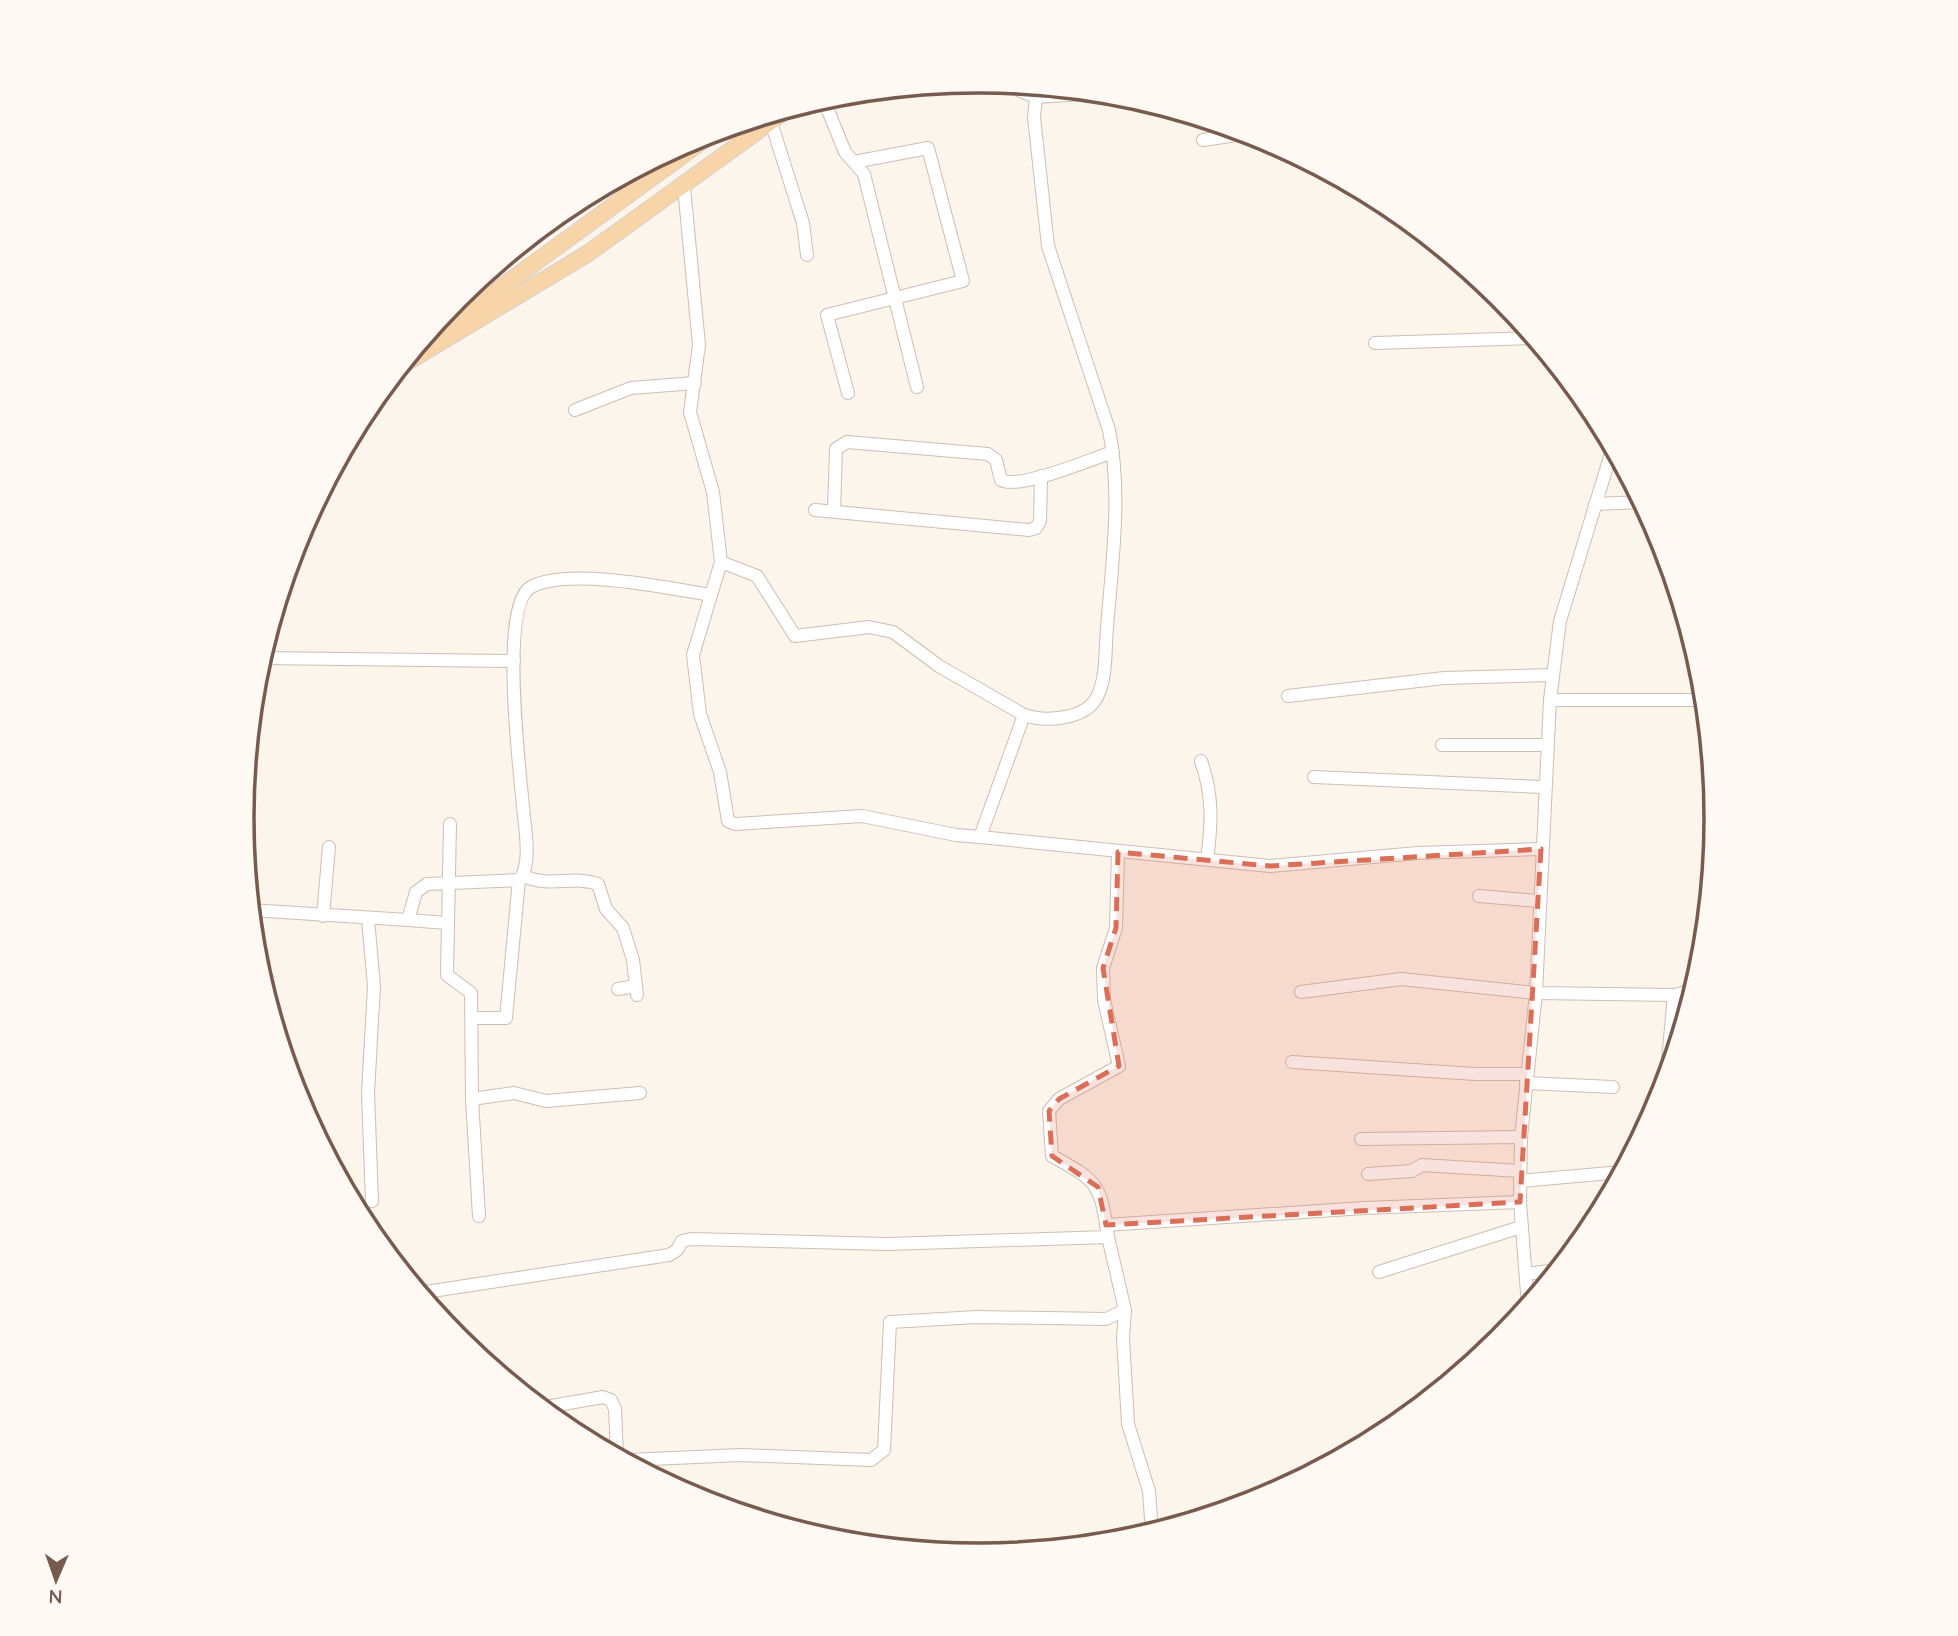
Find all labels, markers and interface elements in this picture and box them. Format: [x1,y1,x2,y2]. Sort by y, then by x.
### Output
north arrow [21,1545,91,1615]
text: N [48,1585,63,1609]

